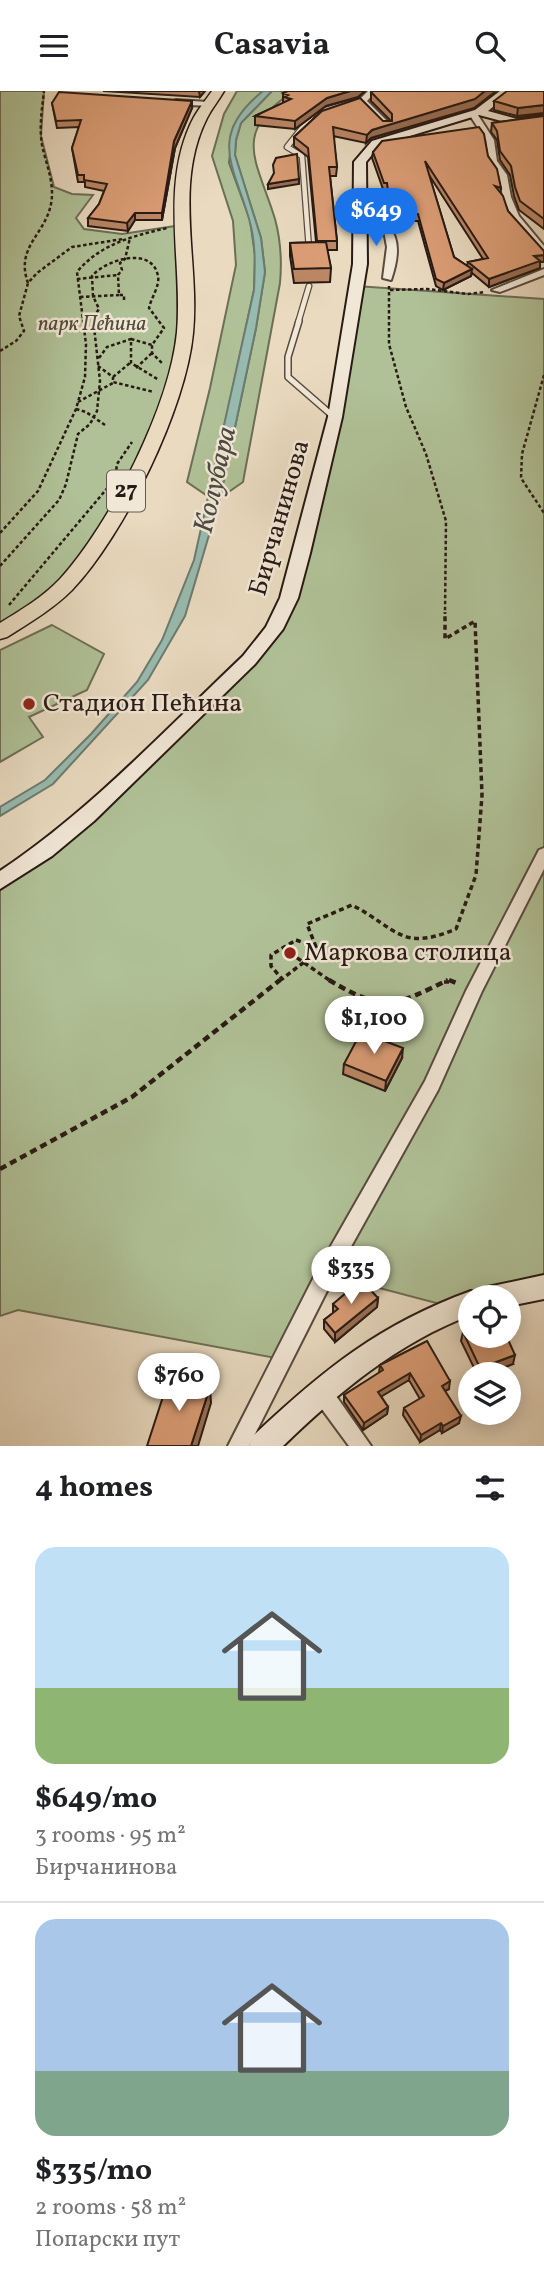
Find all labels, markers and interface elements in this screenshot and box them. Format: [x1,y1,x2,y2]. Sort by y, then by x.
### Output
text: Casavia [214,24,330,68]
icon: menu [35,27,73,65]
icon: search [471,27,509,65]
pin: $649 [335,188,417,248]
text: $649 [350,195,402,227]
park label: парк Пећина [38,310,146,339]
water label: Колубара [185,423,247,537]
street label: Бирчанинова [240,436,320,600]
road number: 27 [107,471,145,512]
place label: Стадион Пећина [43,686,242,722]
marker: Стадион Пећина [21,696,37,712]
place label: Маркова столица [304,935,512,971]
marker: Маркова столица [282,945,298,961]
pin: $1,100 [317,997,431,1056]
text: $1,100 [341,1003,407,1035]
pin: $335 [310,1247,392,1306]
text: $335 [327,1253,375,1285]
map controls [458,1285,521,1425]
button: locate [458,1285,521,1348]
pin: $760 [138,1353,220,1413]
text: $760 [154,1360,204,1392]
button: layers [458,1362,521,1425]
text: 4 homes [35,1467,153,1509]
icon: filters [471,1469,509,1507]
icon: home [209,1593,335,1719]
text: $649/mo [35,1778,157,1820]
text: 3 rooms · 95 m² [35,1820,186,1852]
text: Бирчанинова [35,1852,178,1884]
icon: home [209,1965,335,2091]
text: $335/mo [35,2150,152,2192]
text: 2 rooms · 58 m² [35,2192,186,2224]
text: Попарски пут [35,2224,180,2256]

